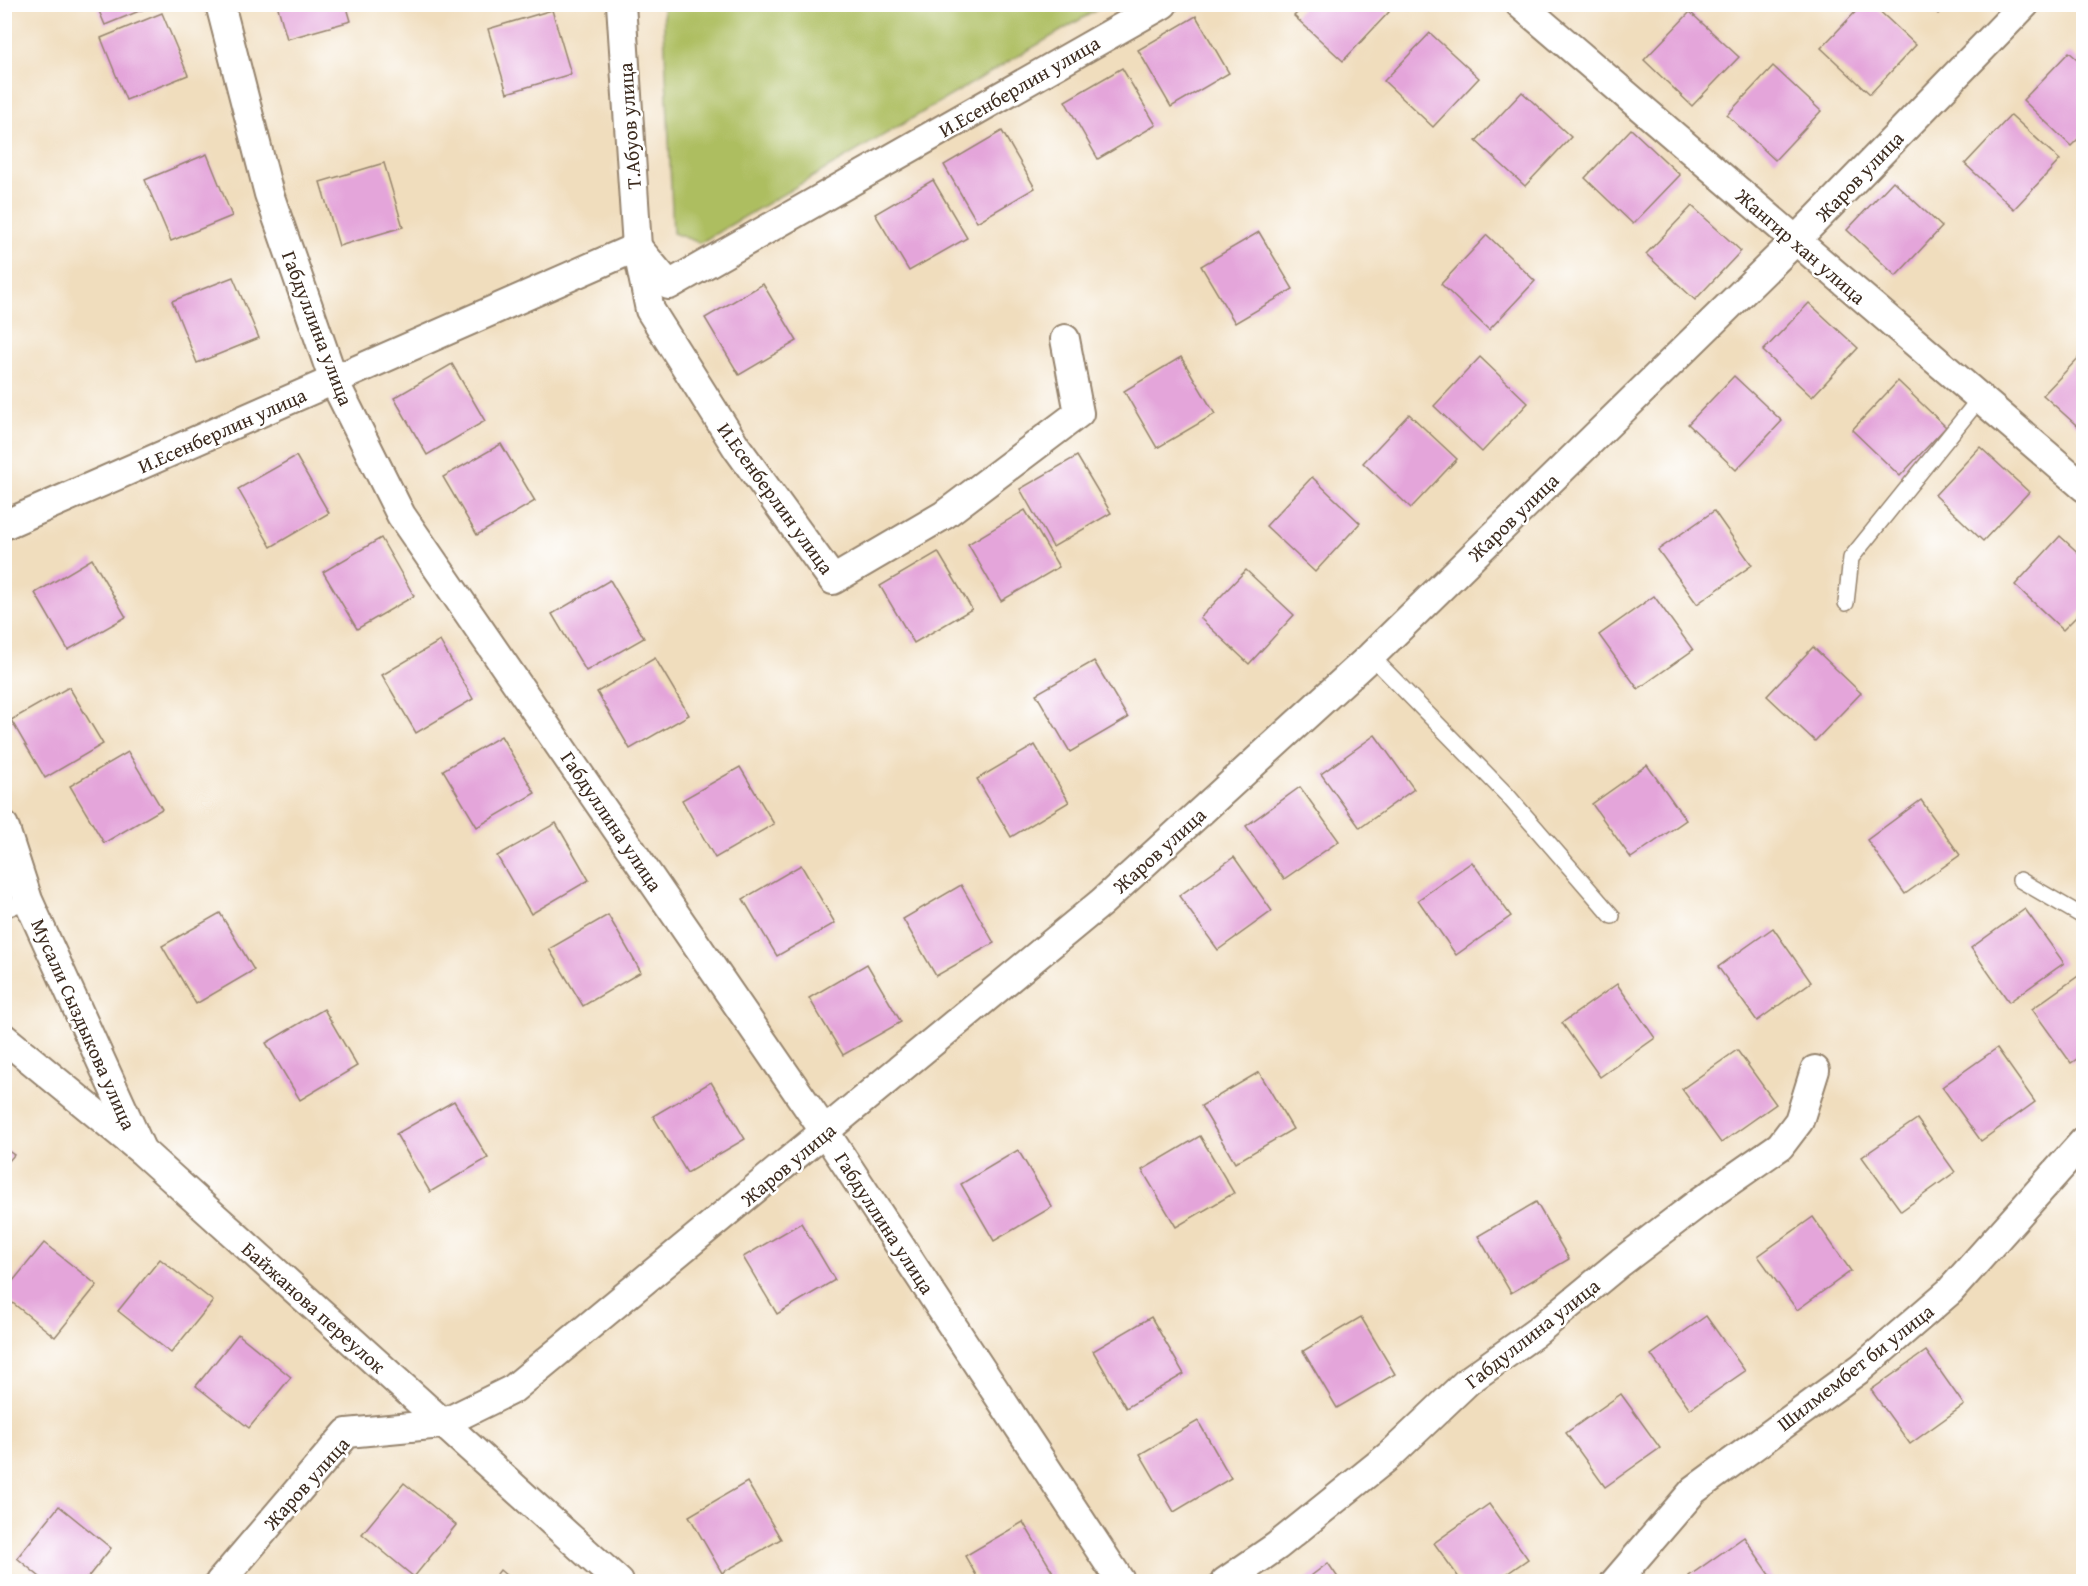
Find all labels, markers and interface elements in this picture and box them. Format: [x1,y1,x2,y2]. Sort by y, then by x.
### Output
street label: И.Есенберлин улица [933,28,1105,144]
street label: Т.Абуов улица [610,61,648,190]
street label: Жаров улица [1807,124,1910,229]
street label: Жангир хан улица [1729,181,1873,311]
street label: Габдуллина улица [275,246,361,410]
street label: И.Есенберлин улица [133,380,311,480]
street label: И.Есенберлин улица [711,416,841,580]
street label: Жаров улица [1460,466,1565,569]
street label: Габдуллина улица [554,745,670,897]
street label: Жаров улица [1105,800,1212,900]
street label: Мусали Сыздыкова улица [24,914,144,1135]
street label: Жаров улица [733,1115,842,1213]
street label: Габдуллина улица [828,1146,942,1300]
street label: Байжанова переулок [236,1234,393,1380]
street label: Габдуллина улица [1458,1271,1606,1395]
street label: Шилмембет би улица [1770,1296,1940,1437]
street label: Жаров улица [256,1430,356,1537]

